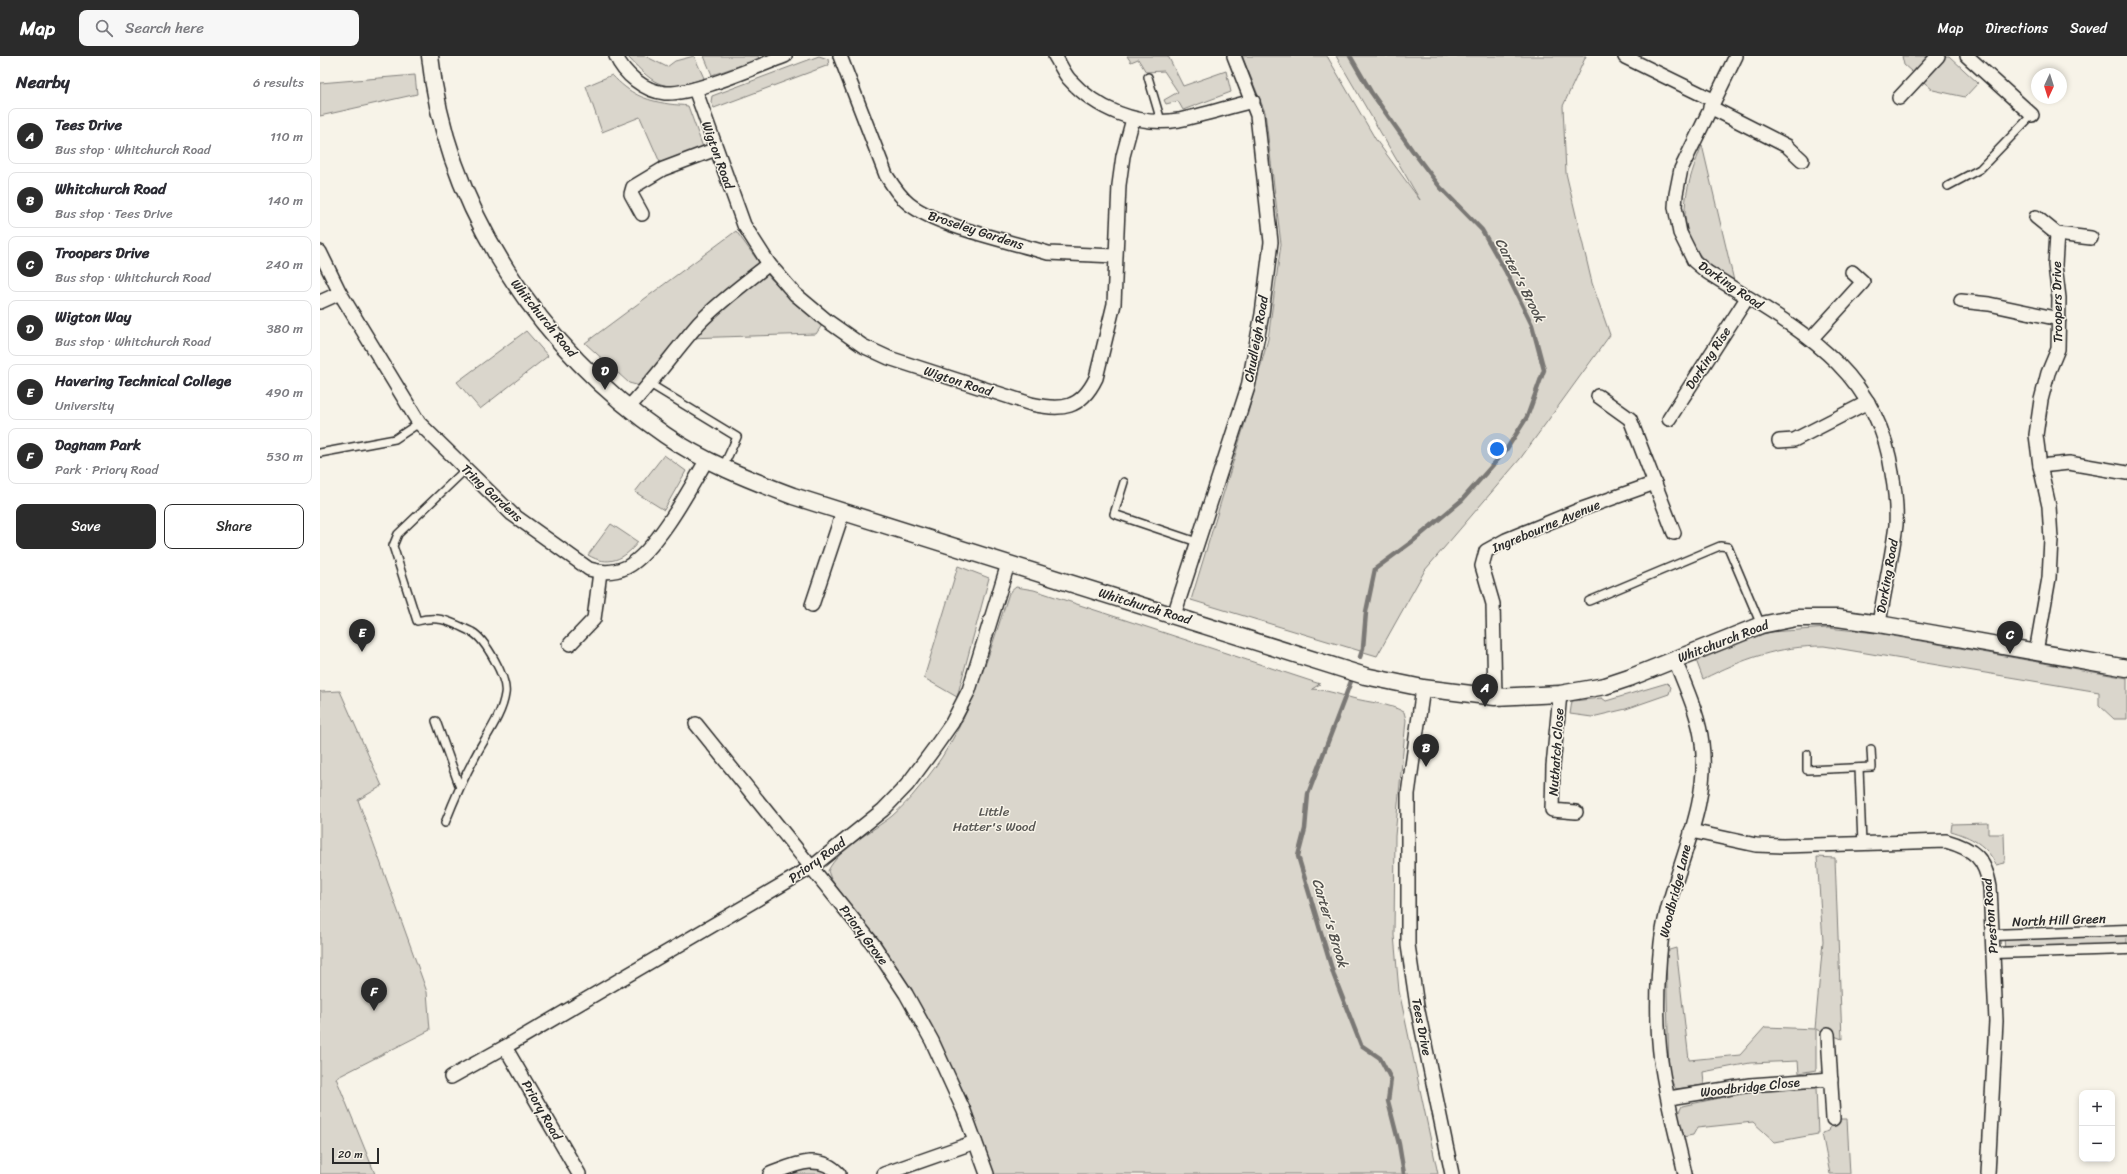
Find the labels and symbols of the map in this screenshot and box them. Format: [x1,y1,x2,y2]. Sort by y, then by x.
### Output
north arrow [2031,68,2067,104]
street label: Wigton Road [695,118,741,193]
street label: Broseley Gardens [925,204,1027,256]
water label: Carter's Brook [1488,233,1553,328]
street label: Dorking Road [1694,255,1769,316]
street label: Troopers Drive [2045,261,2069,343]
street label: Whitchurch Road [505,273,584,363]
street label: Chudleigh Road [1237,293,1275,384]
street label: Dorking Rise [1679,322,1737,394]
pin: D [592,357,618,390]
street label: Wigton Road [921,359,996,403]
your location [1487,439,1507,459]
street label: Tring Gardens [456,458,529,529]
street label: Ingrebourne Avenue [1487,493,1604,560]
street label: Dorking Road [1869,536,1905,615]
street label: Whitchurch Road [1096,581,1195,631]
street label: Whitchurch Road [1674,613,1773,669]
pin: E [349,619,375,652]
pin: C [1997,621,2023,654]
pin: A [1472,674,1498,707]
street label: Nuthatch Close [1541,707,1571,797]
pin: B [1413,734,1439,767]
park label: Little Hatter's Wood [953,800,1036,838]
street label: Priory Road [783,830,852,889]
street label: Woodbridge Lane [1652,842,1698,940]
water label: Carter's Brook [1305,875,1356,972]
street label: Preston Road [1975,876,2005,955]
street label: Priory Grove [833,900,895,971]
street label: North Hill Green [2012,907,2106,933]
pin: F [361,978,387,1011]
street label: Tees Drive [1405,996,1439,1058]
street label: Woodbridge Close [1699,1070,1801,1104]
street label: Priory Road [515,1075,569,1146]
scale bar [332,1146,379,1165]

